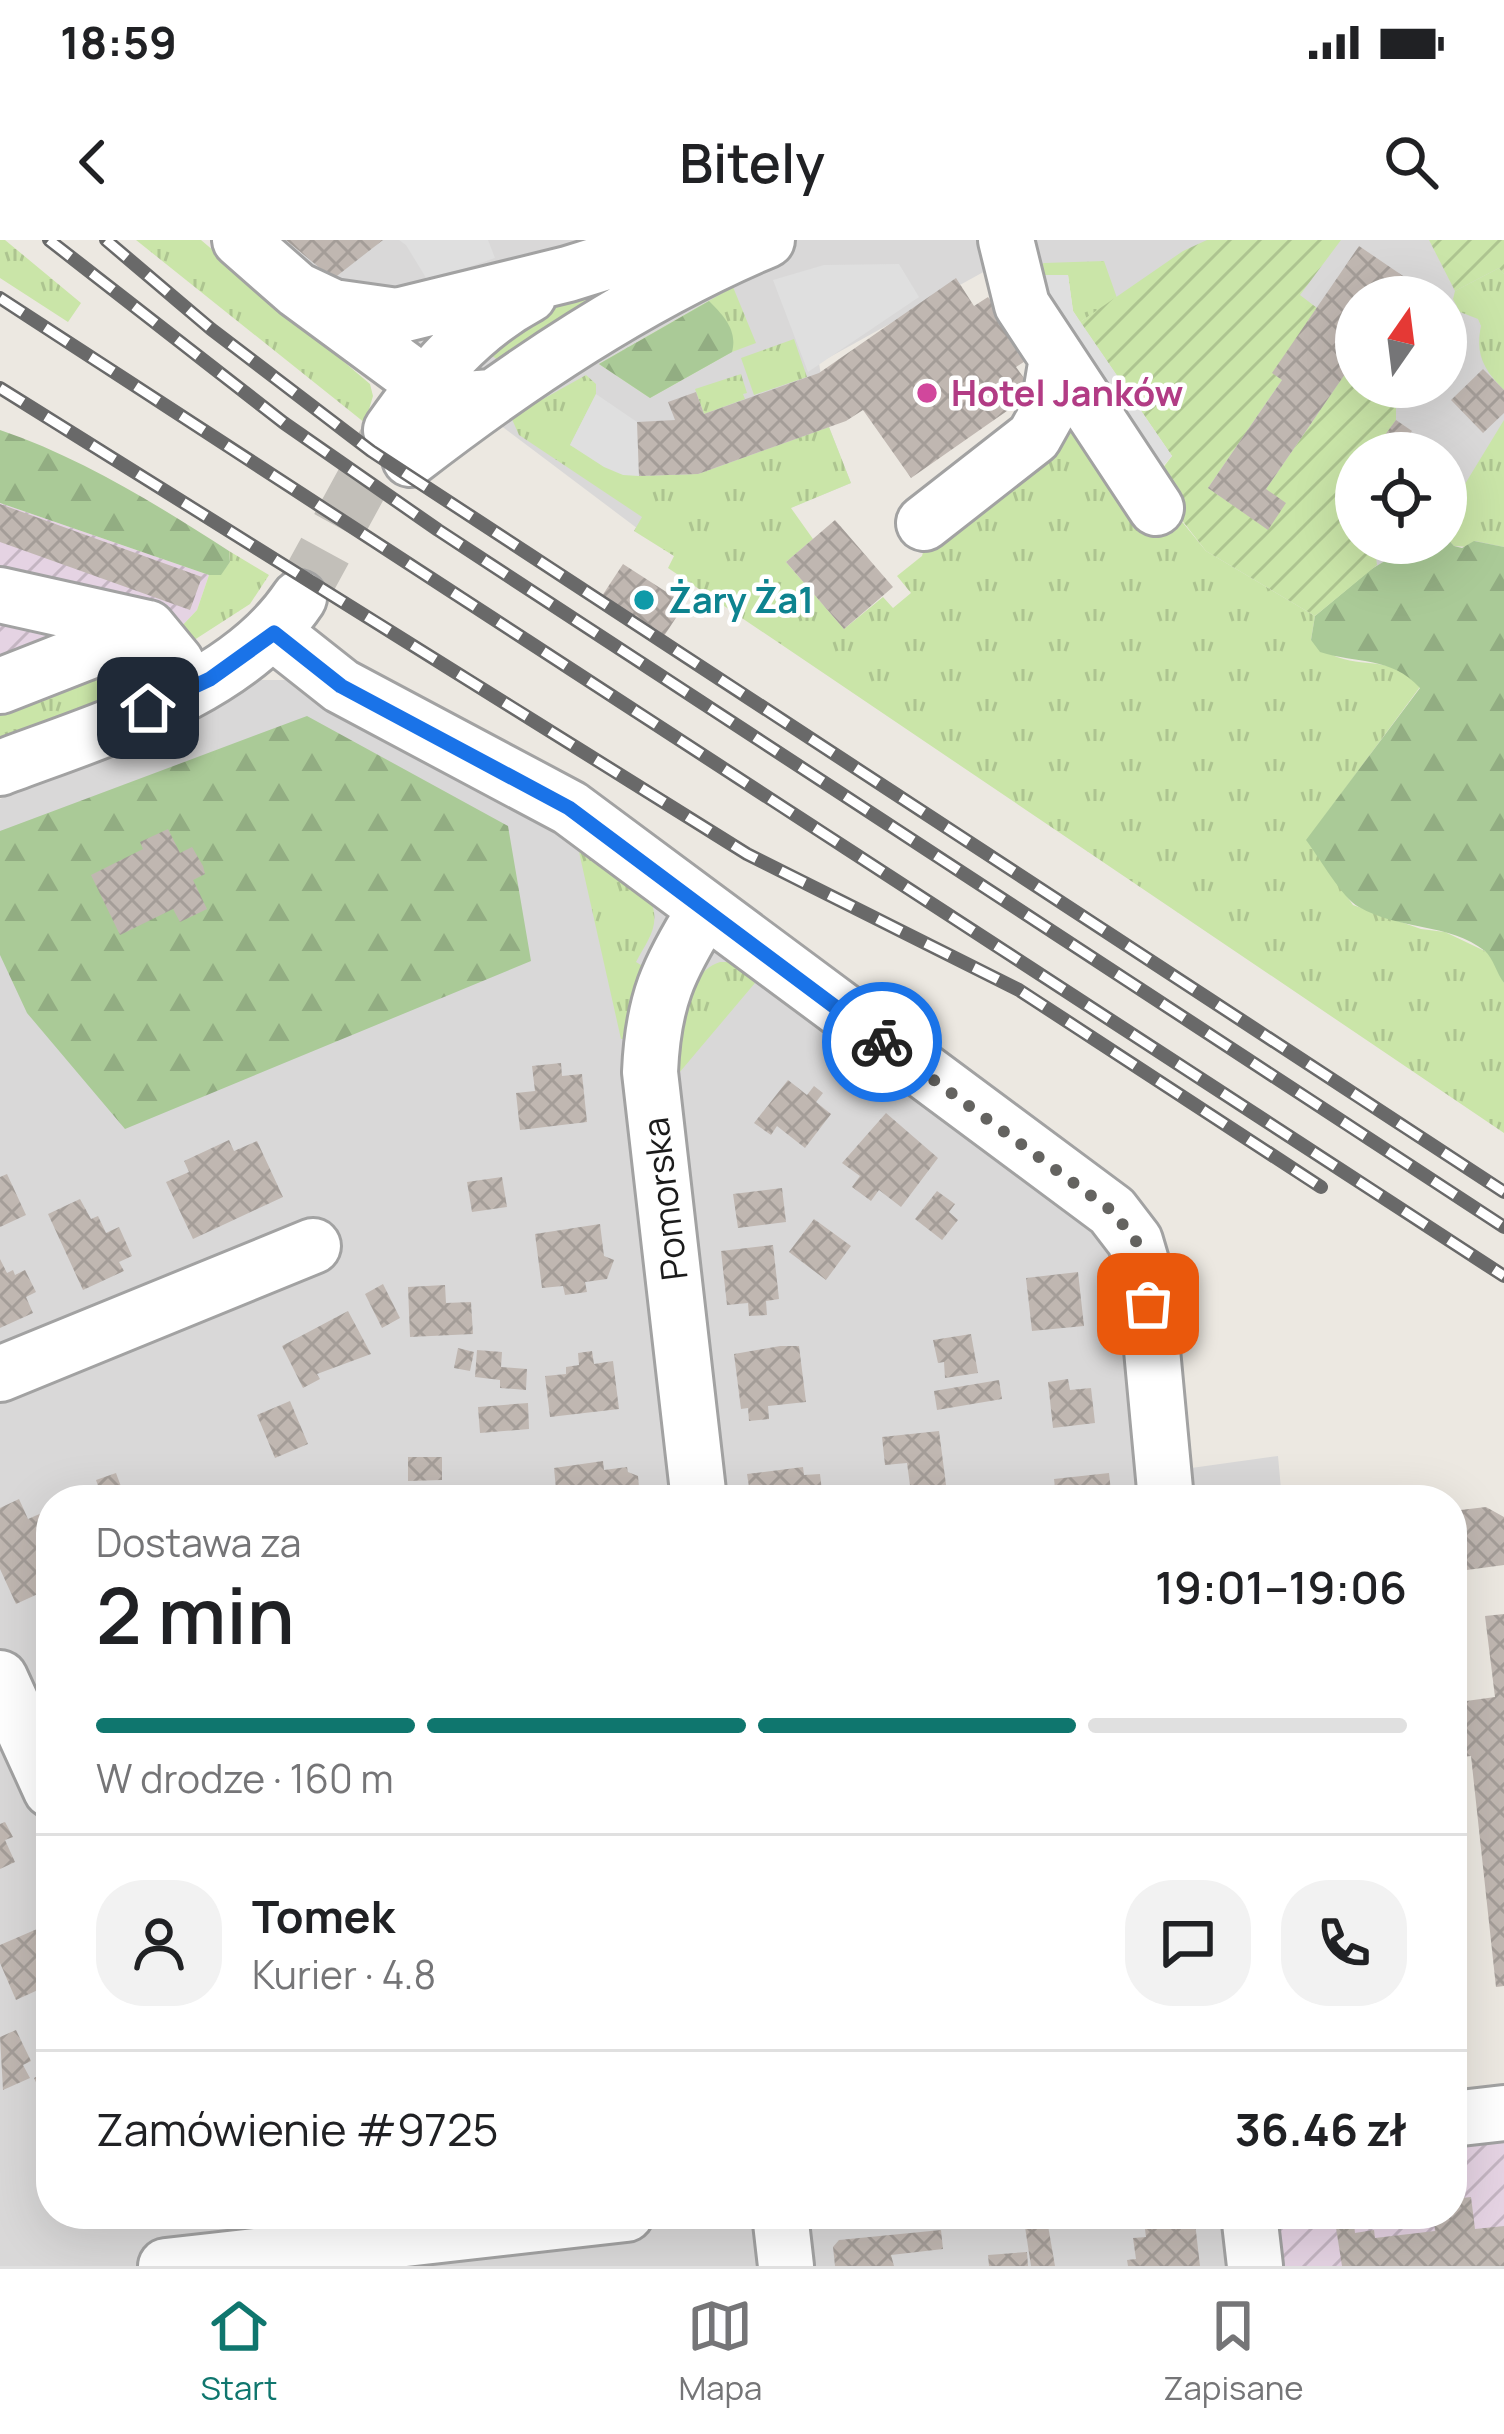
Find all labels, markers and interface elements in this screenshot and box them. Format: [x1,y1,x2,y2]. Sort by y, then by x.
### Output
text: 18:59 [60,11,177,73]
text: Bitely [679,125,825,199]
icon: back [60,129,126,195]
icon: search [1378,129,1444,195]
north arrow [1335,276,1467,408]
map controls [1335,276,1467,564]
place label: Hotel Janków [951,368,1184,417]
marker: Hotel Janków [914,380,940,406]
button: locate [1335,432,1467,564]
place label: Żary Ża1 [668,575,814,624]
marker: Żary Ża1 [631,587,657,613]
pin [97,657,199,759]
icon: home [115,675,181,741]
courier [822,982,942,1102]
icon: bike [849,1009,915,1075]
street label: Pomorska [630,1115,699,1283]
pin [1097,1253,1199,1355]
icon: bag [1115,1271,1181,1337]
text: Dostawa za [96,1515,301,1569]
text: 19:01–19:06 [1155,1556,1407,1618]
text: 2 min [96,1561,295,1667]
text: W drodze · 160 m [96,1751,394,1805]
button: person [96,1880,222,2006]
button: chat [1125,1880,1251,2006]
button: phone [1281,1880,1407,2006]
text: Tomek [252,1885,395,1947]
text: Kurier · 4.8 [252,1947,436,2001]
text: Zamówienie #9725 [96,2098,499,2160]
text: 36.46 zł [1235,2098,1407,2160]
tab: Start [200,2293,277,2410]
tab: Mapa [678,2293,762,2410]
tab: Zapisane [1163,2293,1304,2410]

